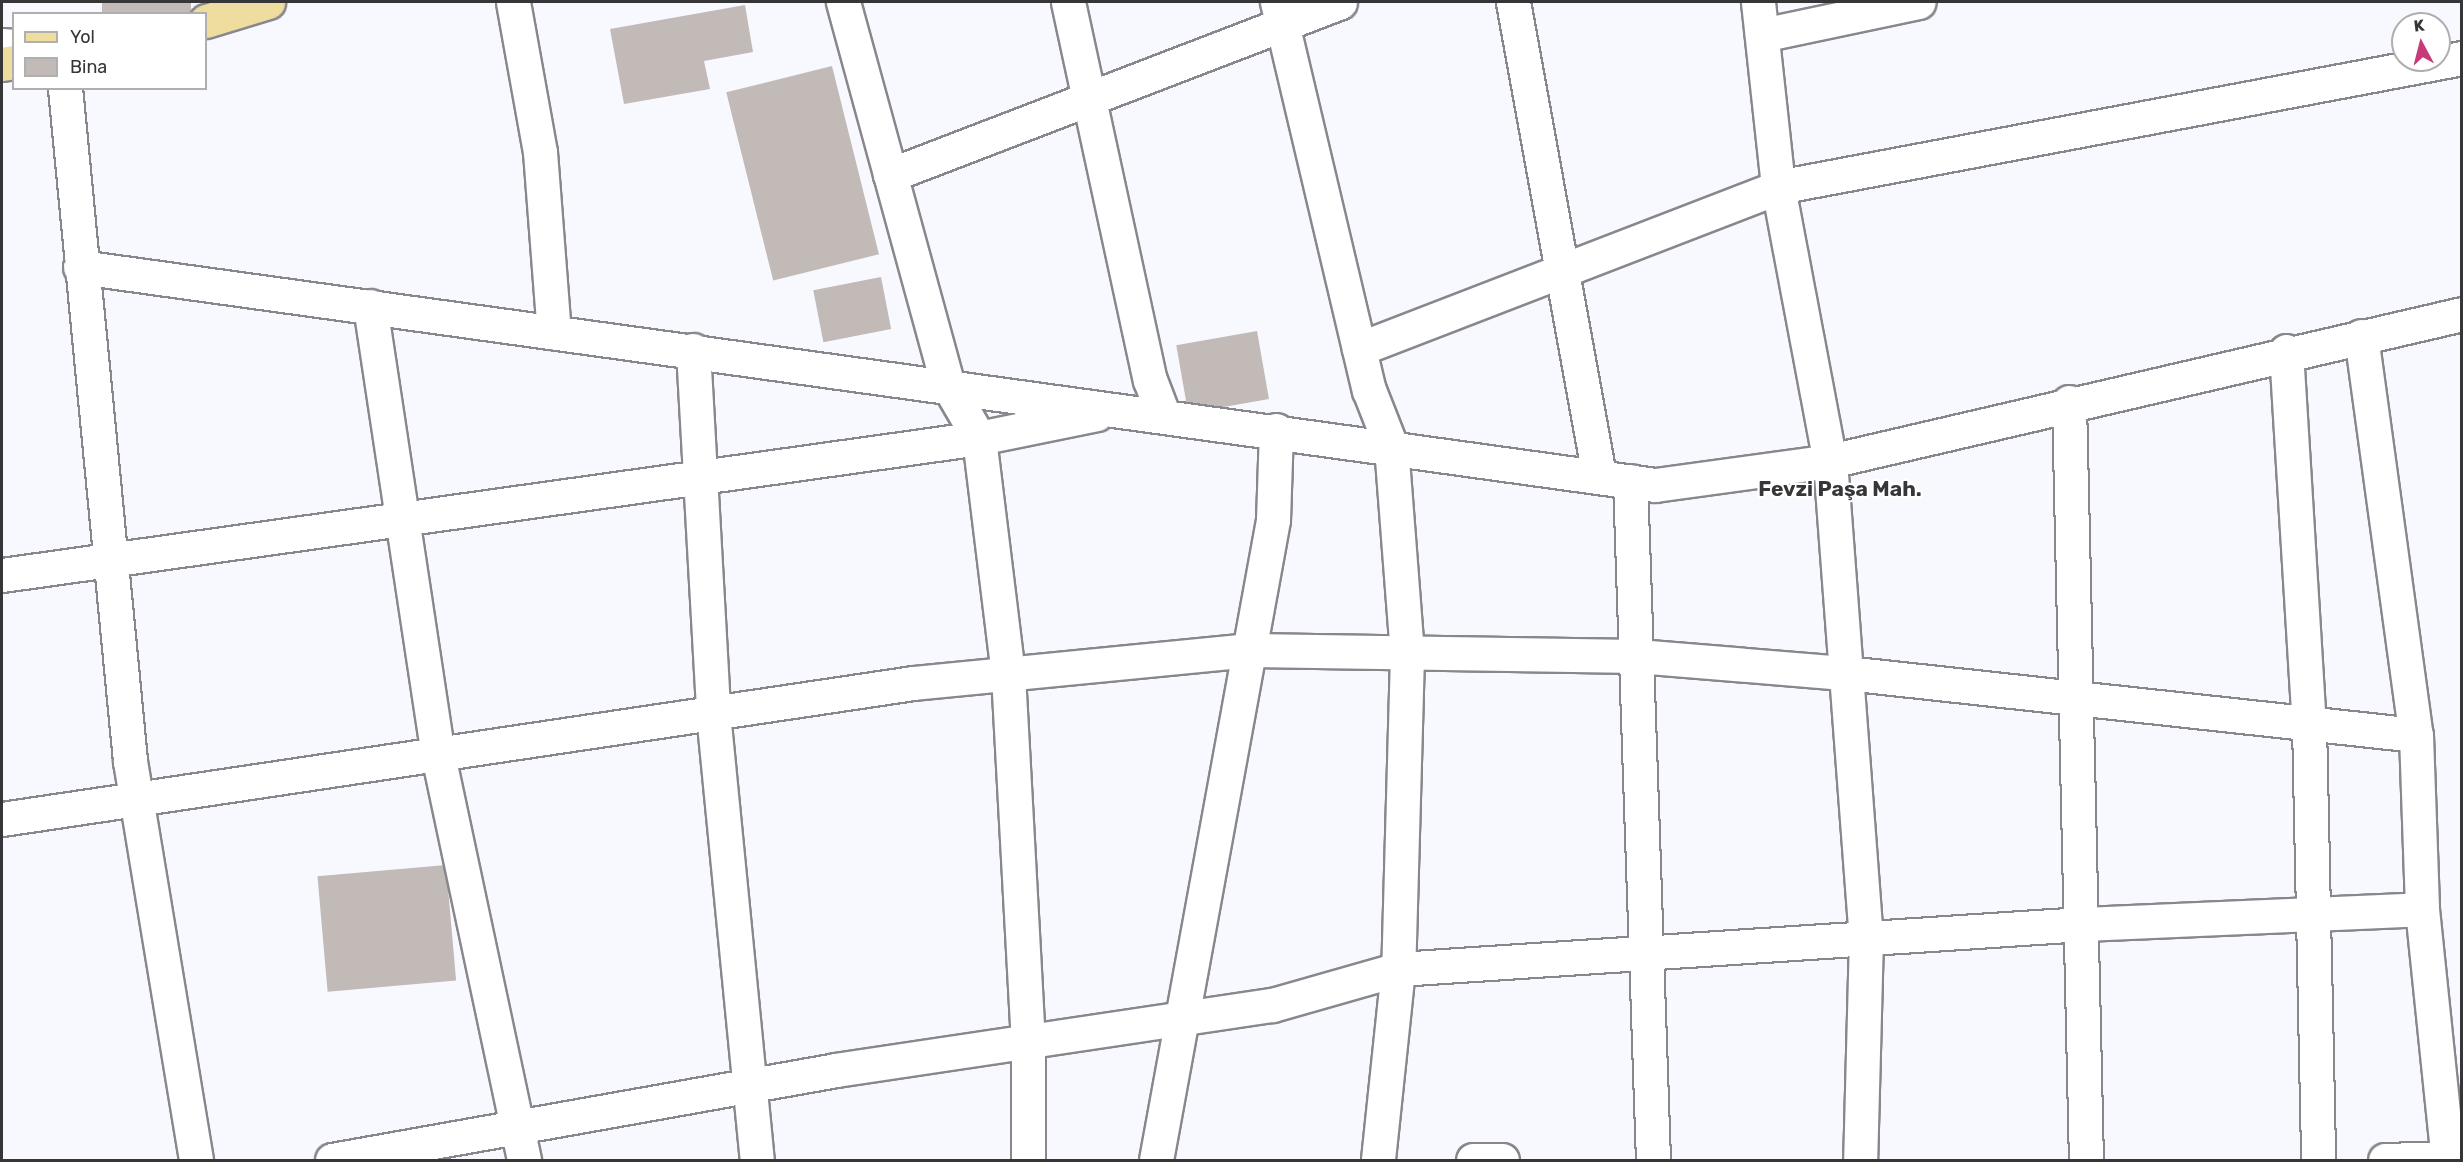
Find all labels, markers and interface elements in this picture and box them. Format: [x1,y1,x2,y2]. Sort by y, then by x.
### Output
legend [12,12,207,90]
north arrow [2391,12,2451,72]
text: K [2413,16,2425,36]
text: Yol [70,26,95,48]
text: Bina [70,56,107,78]
district label: Fevzi Paşa Mah. [1758,476,1922,502]

